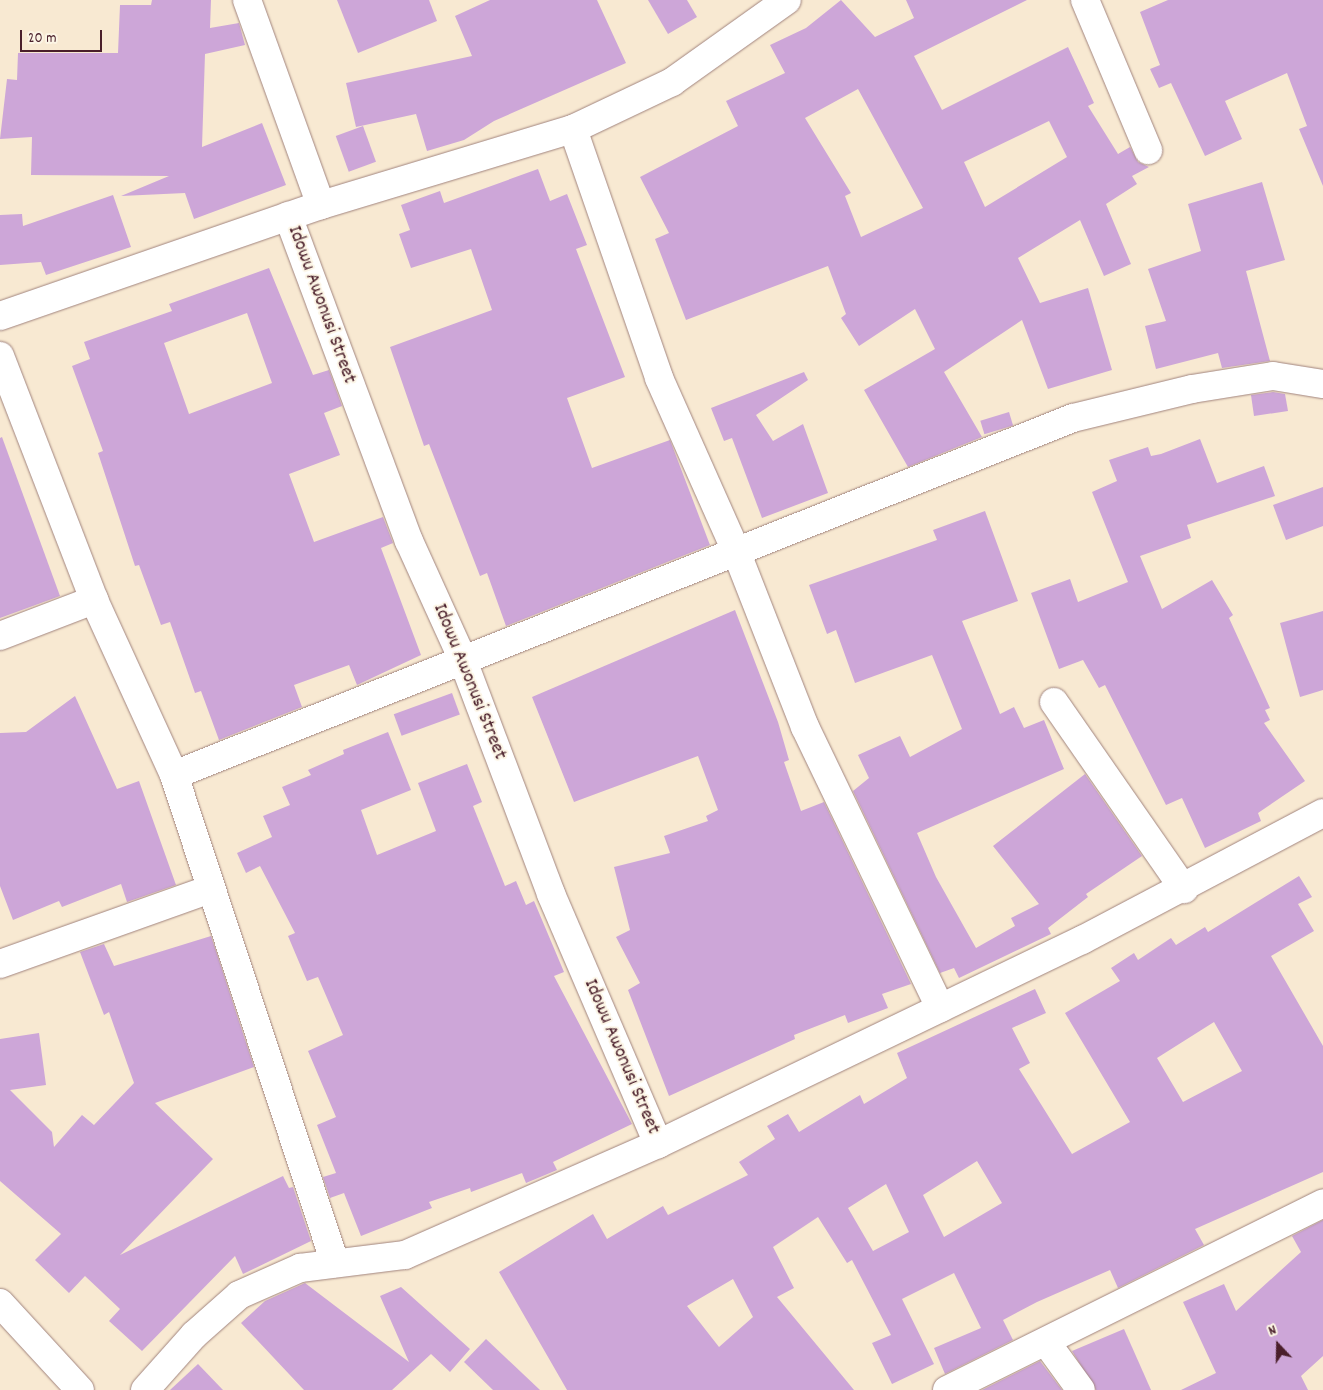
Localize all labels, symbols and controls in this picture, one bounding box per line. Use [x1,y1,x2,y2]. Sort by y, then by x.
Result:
scale bar [22,20,105,52]
text: 20 m [28,28,56,50]
street label: Idowu Awonusi Street [281,223,361,387]
street label: Idowu Awonusi Street [427,600,511,764]
street label: Idowu Awonusi Street [577,976,665,1138]
north arrow [1253,1320,1303,1370]
text: N [1266,1320,1279,1342]

